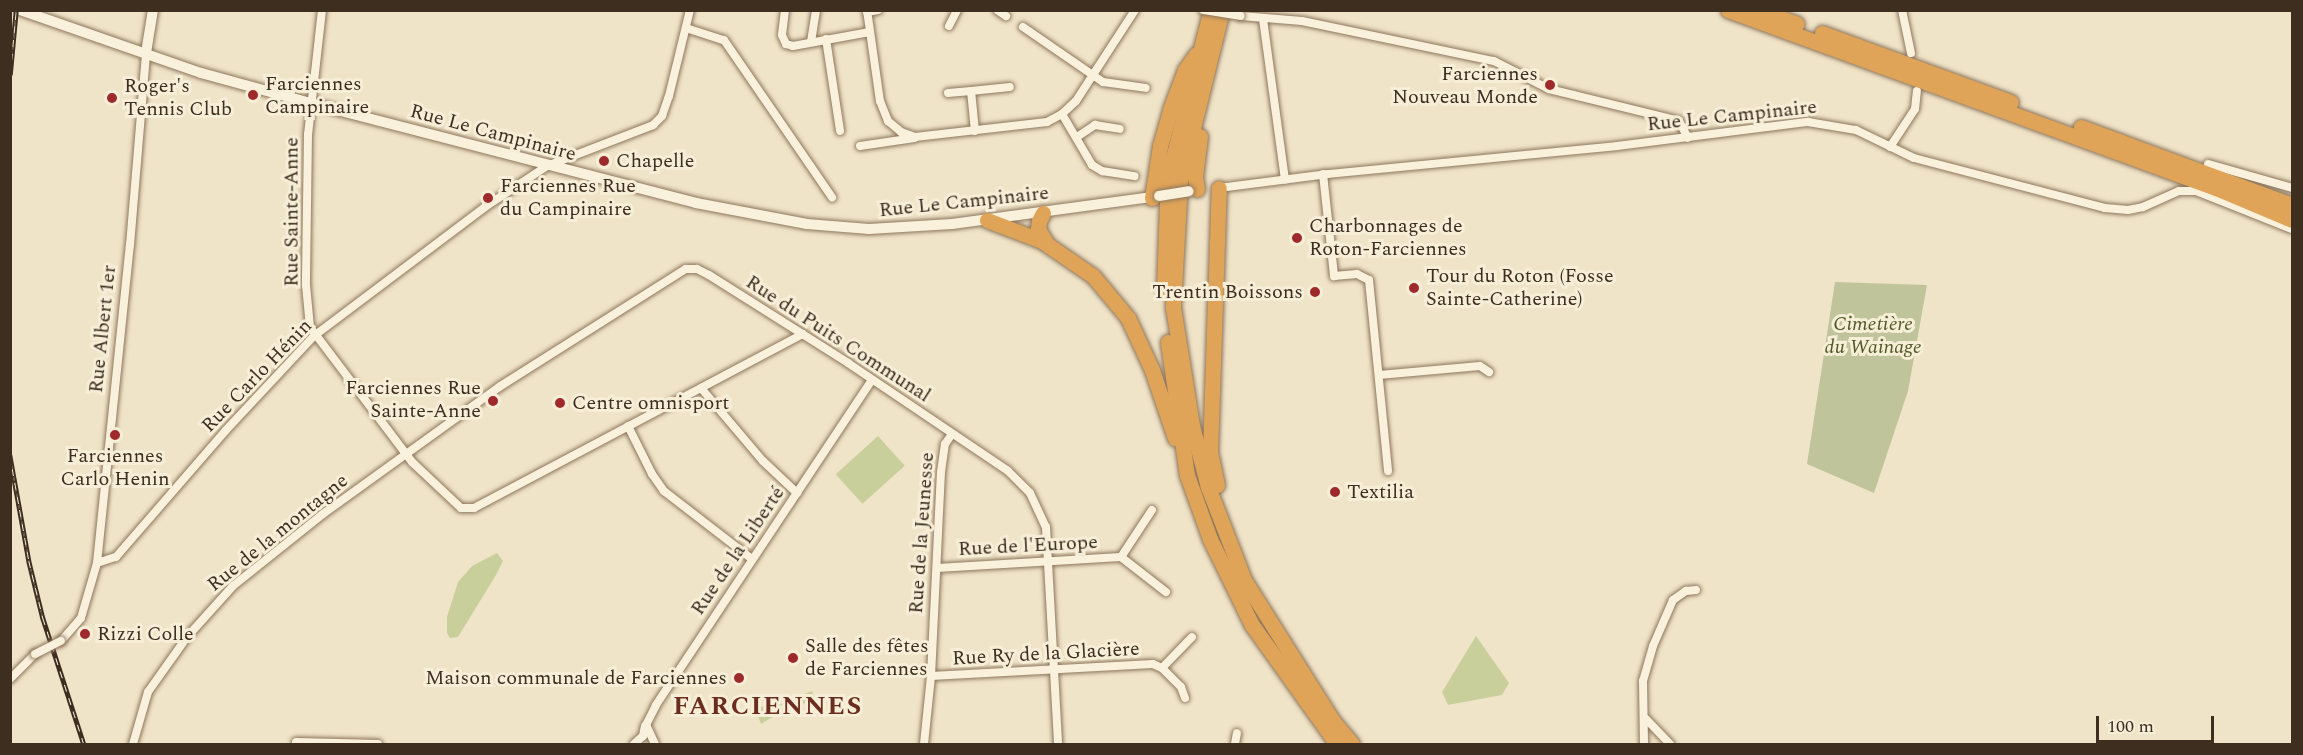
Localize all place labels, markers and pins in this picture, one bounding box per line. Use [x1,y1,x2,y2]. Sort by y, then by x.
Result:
place label: Farciennes Nouveau Monde [1392,62,1538,109]
place label: Farciennes Campinaire [265,72,369,119]
place label: Roger's Tennis Club [124,74,232,121]
marker: Farciennes Nouveau Monde [1543,78,1557,92]
marker: Farciennes Campinaire [246,88,260,102]
marker: Roger's Tennis Club [105,91,119,105]
place label: Chapelle [616,149,694,173]
marker: Chapelle [597,154,611,168]
place label: Farciennes Rue du Campinaire [500,174,636,221]
marker: Farciennes Rue du Campinaire [481,191,495,205]
place label: Charbonnages de Roton-Farciennes [1309,214,1467,261]
marker: Charbonnages de Roton-Farciennes [1290,231,1304,245]
place label: Tour du Roton (Fosse Sainte-Catherine) [1426,264,1614,311]
place label: Trentin Boissons [1152,280,1303,304]
marker: Tour du Roton (Fosse Sainte-Catherine) [1407,281,1421,295]
marker: Trentin Boissons [1308,285,1322,299]
place label: Farciennes Rue Sainte-Anne [345,377,481,424]
place label: Centre omnisport [572,391,729,415]
marker: Farciennes Rue Sainte-Anne [486,394,500,408]
marker: Centre omnisport [553,396,567,410]
marker: Farciennes Carlo Henin [108,428,122,442]
place label: Farciennes Carlo Henin [60,444,170,491]
place label: Textilia [1347,480,1414,504]
marker: Textilia [1328,485,1342,499]
place label: Rizzi Colle [97,622,194,646]
marker: Rizzi Colle [78,627,92,641]
place label: Salle des fêtes de Farciennes [805,634,929,681]
marker: Salle des fêtes de Farciennes [786,651,800,665]
place label: Maison communale de Farciennes [425,666,727,690]
marker: Maison communale de Farciennes [732,671,746,685]

